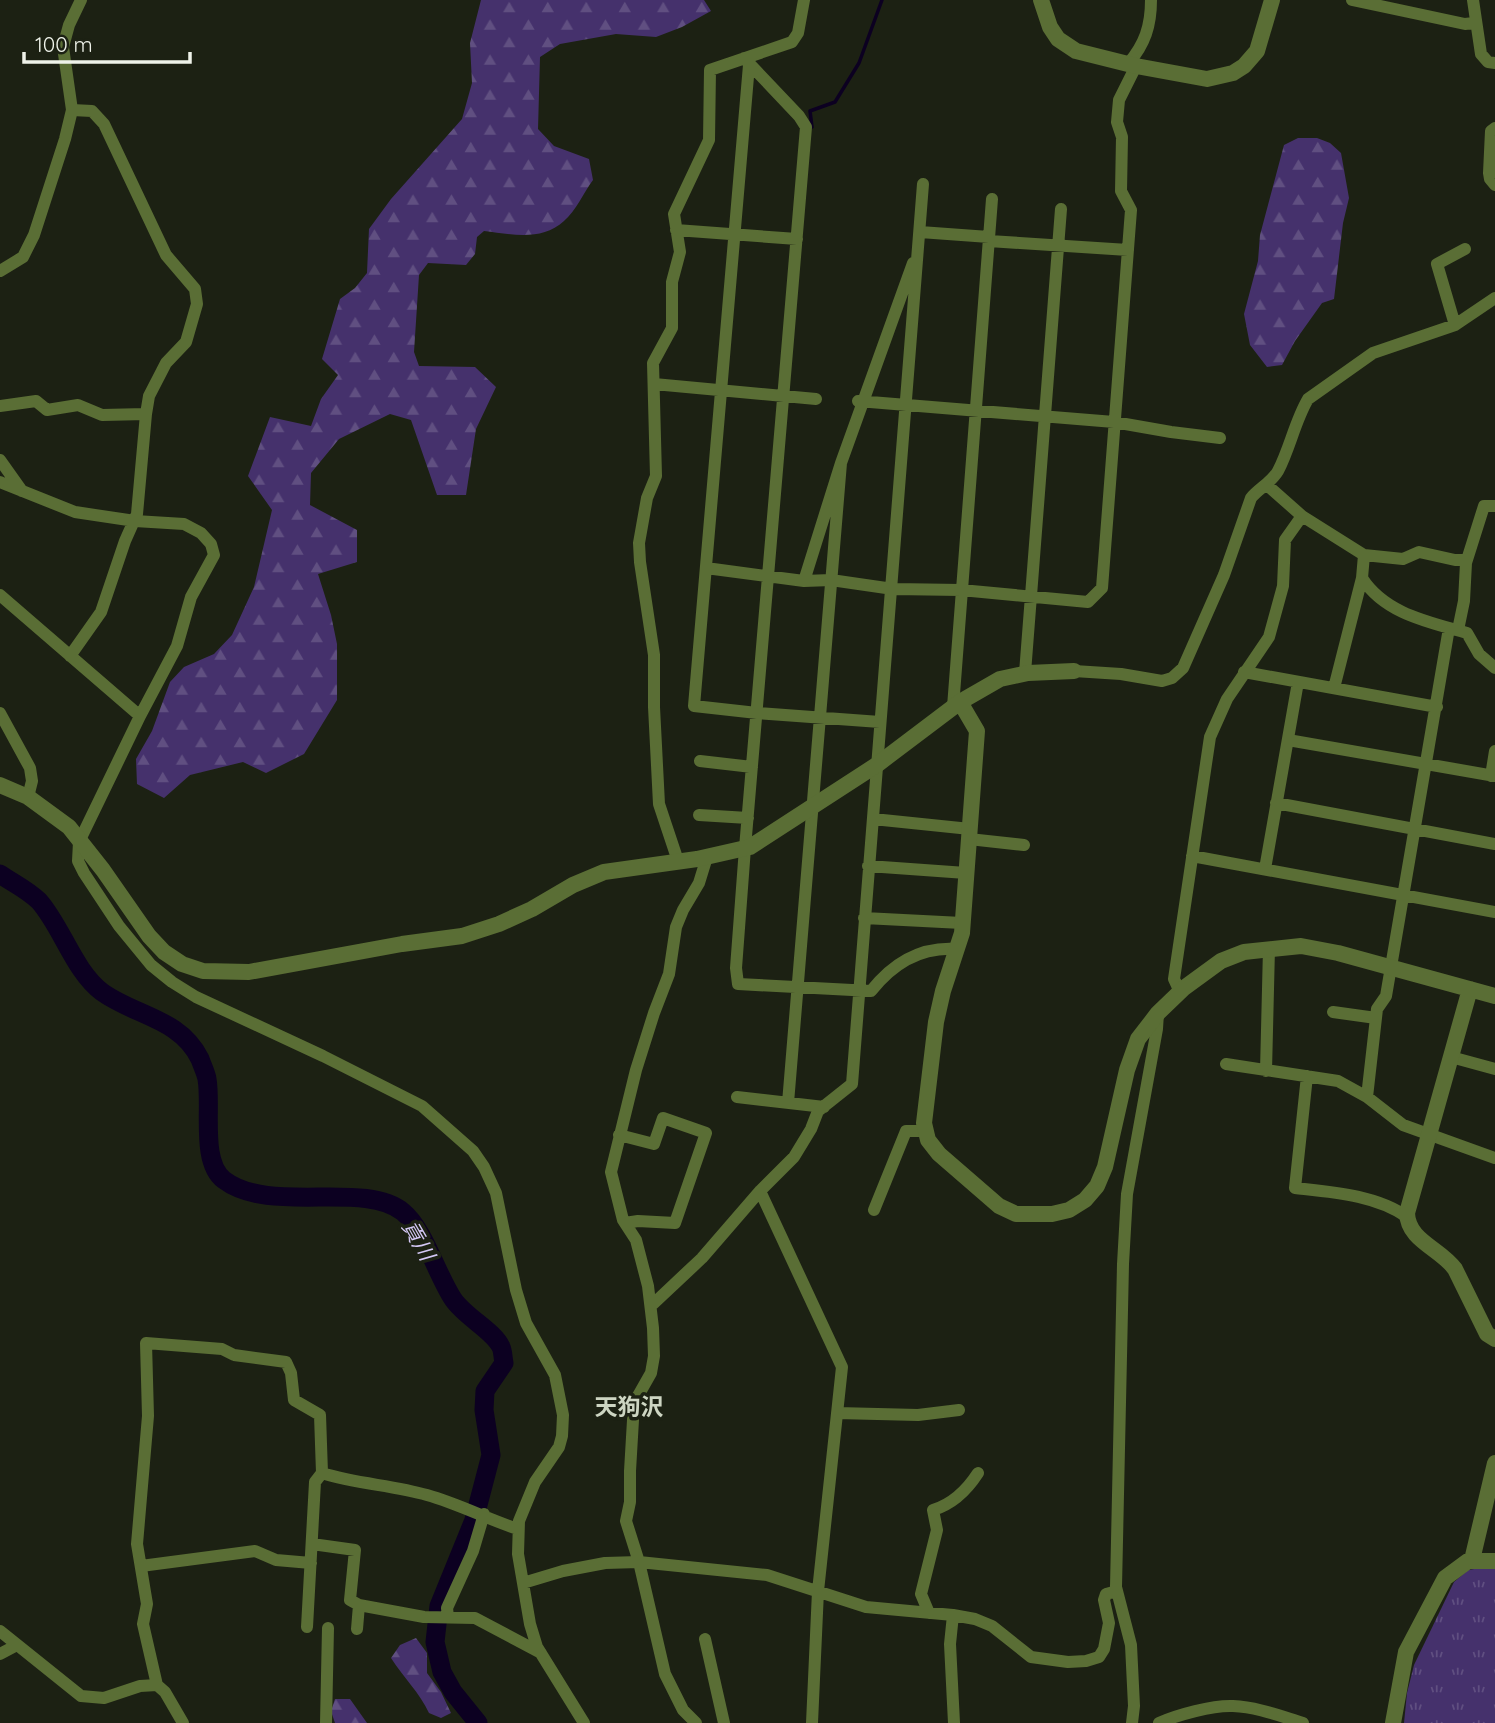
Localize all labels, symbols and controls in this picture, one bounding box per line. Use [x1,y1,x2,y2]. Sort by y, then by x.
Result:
scale bar [24,21,191,65]
text: 100 m [35,31,93,57]
water label: 貢川 [397,1215,442,1266]
district label: 天狗沢 [595,1392,664,1421]

